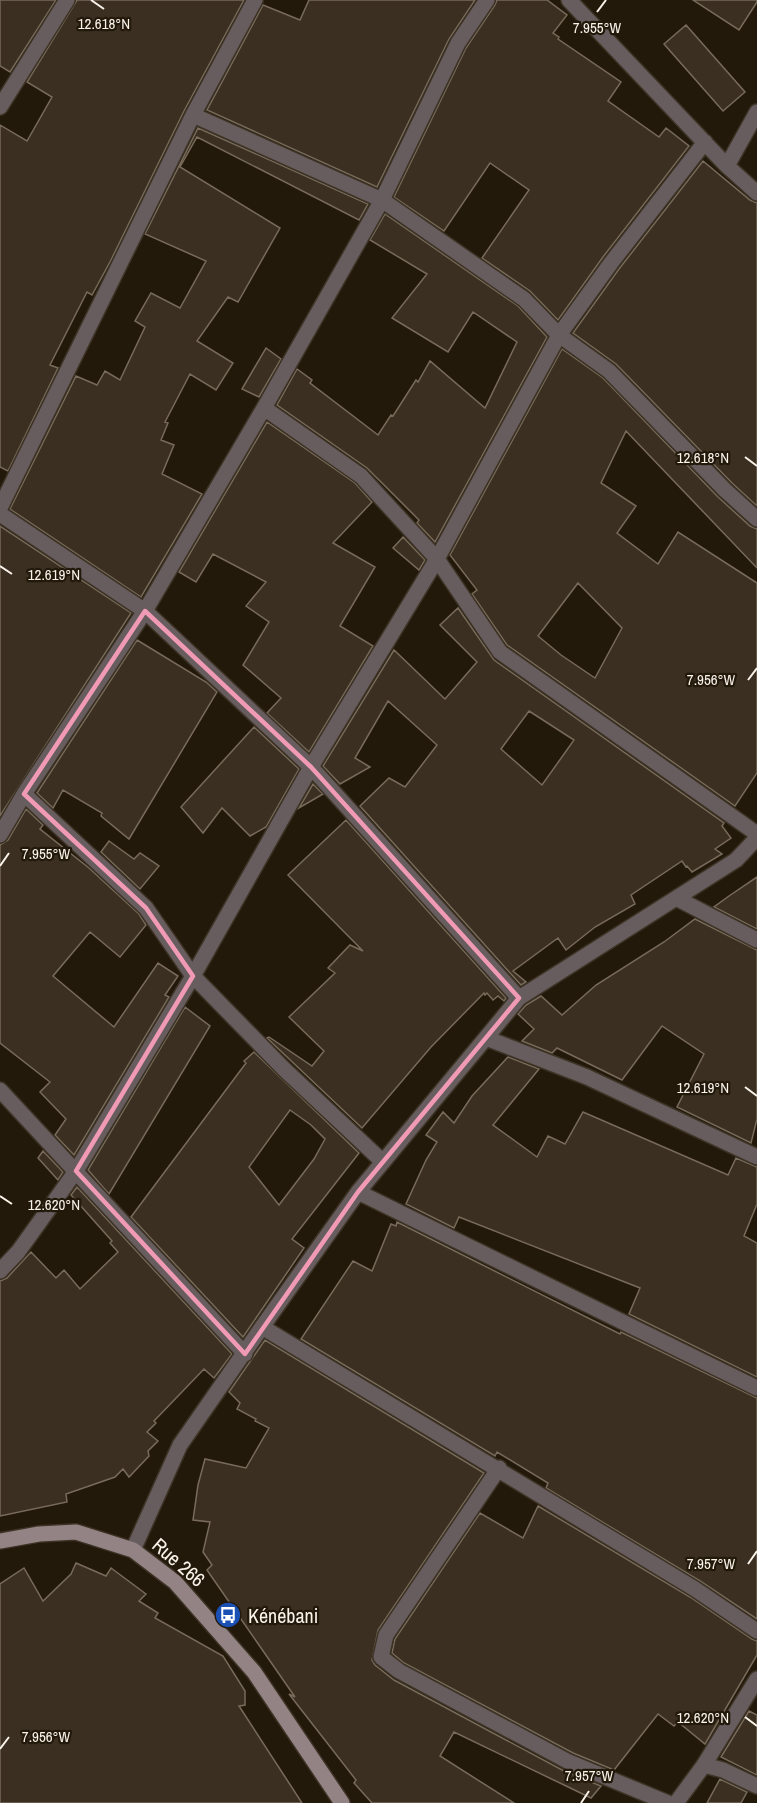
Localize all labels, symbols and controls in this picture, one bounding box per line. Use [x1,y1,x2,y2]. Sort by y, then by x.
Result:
text: 12.618°N [78,13,130,34]
text: 7.955°W [573,17,622,38]
text: 12.618°N [677,447,729,468]
text: 12.619°N [28,564,80,585]
text: 7.956°W [687,669,736,690]
text: 7.955°W [22,843,71,864]
text: 12.619°N [677,1077,729,1098]
text: 12.620°N [28,1194,80,1215]
street label: Rue 266 [147,1531,211,1593]
text: 7.957°W [687,1553,736,1574]
bus stop icon: Kénébani [213,1600,243,1630]
place label: Kénébani [248,1602,318,1629]
text: 12.620°N [677,1707,729,1728]
text: 7.956°W [22,1726,71,1747]
text: 7.957°W [565,1765,614,1786]

